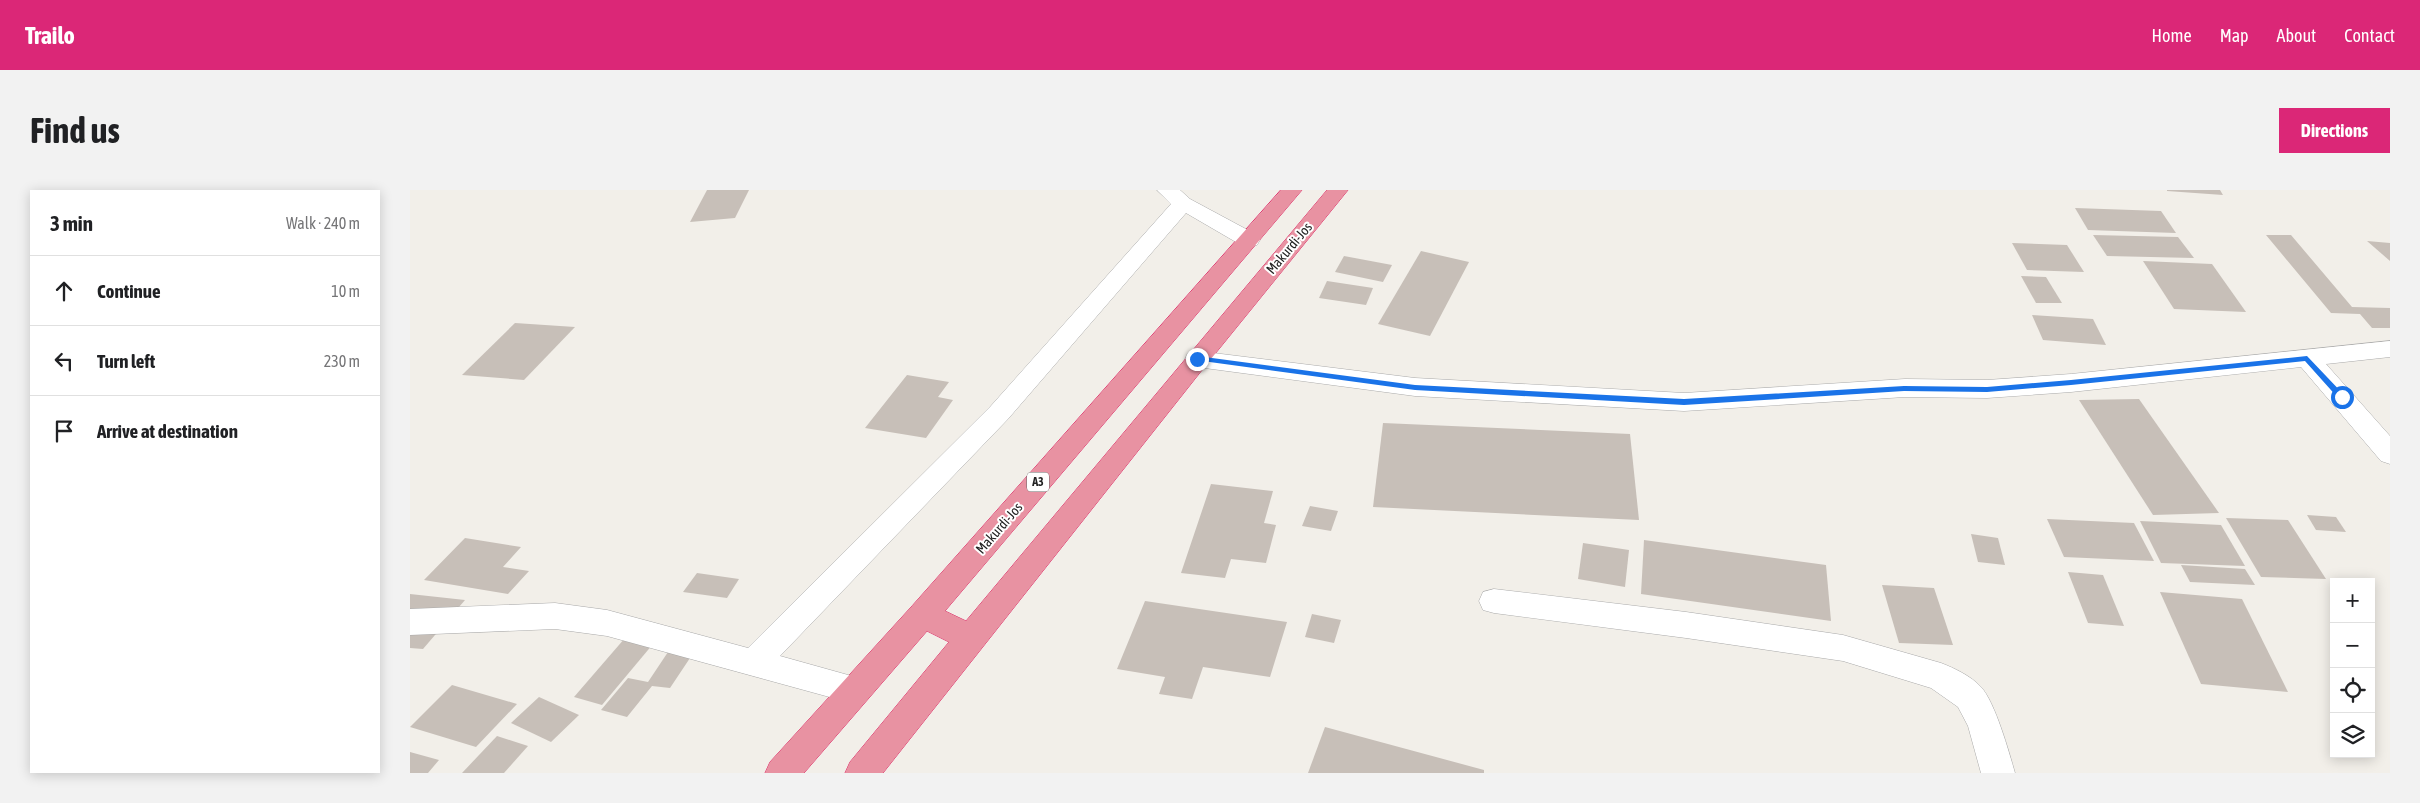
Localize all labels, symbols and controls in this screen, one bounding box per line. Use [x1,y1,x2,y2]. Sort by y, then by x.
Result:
text: Trailo [25,22,75,49]
text: Home [2152,25,2192,46]
text: Map [2220,25,2249,46]
text: About [2277,25,2316,46]
text: Contact [2344,25,2395,46]
button: Directions [2279,108,2390,153]
text: Find us [30,110,120,150]
text: 3 min [50,211,93,235]
text: Walk · 240 m [286,214,360,232]
street label: Makurdi-Jos [1263,219,1315,277]
icon: ahead [50,277,78,305]
text: Continue [97,280,161,302]
text: 10 m [331,282,360,300]
icon: left [50,347,78,375]
route end [1186,348,1209,371]
text: Turn left [97,350,155,372]
text: 230 m [324,352,360,370]
route start [2331,386,2354,409]
icon: arrive [50,417,78,445]
text: Arrive at destination [97,420,238,442]
road number: A3 [1027,472,1049,492]
street label: Makurdi-Jos [973,499,1026,557]
map controls [2330,578,2375,758]
button: + [2330,578,2375,623]
button: − [2330,623,2375,668]
button: locate [2330,668,2375,713]
button: layers [2330,713,2375,758]

